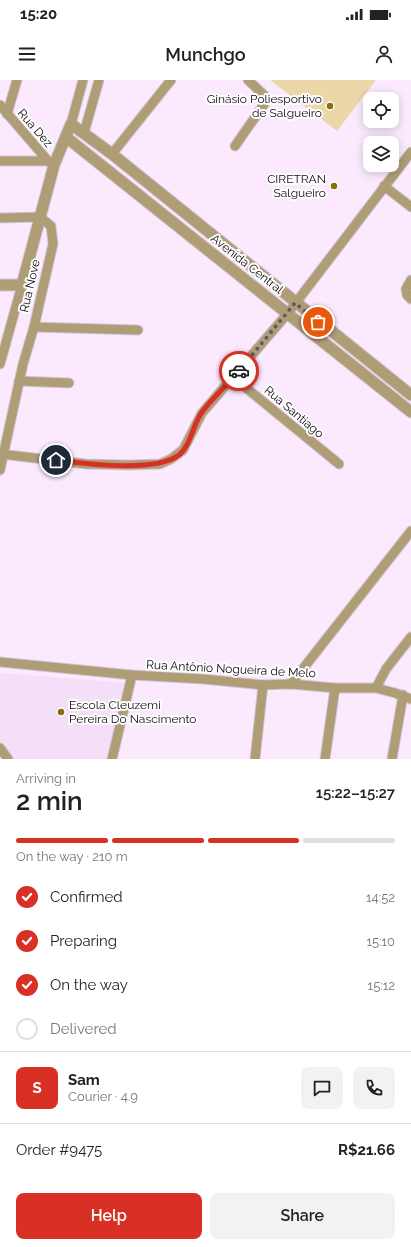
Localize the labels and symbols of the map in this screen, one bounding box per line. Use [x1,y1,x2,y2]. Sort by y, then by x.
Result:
place label: Ginásio Poliesportivo de Salgueiro [207,92,322,120]
marker: Ginásio Poliesportivo de Salgueiro [325,101,335,111]
street label: Rua Dez [15,106,55,150]
place label: CIRETRAN Salgueiro [267,172,326,200]
marker: CIRETRAN Salgueiro [329,181,339,191]
street label: Avenida Central [208,231,286,297]
street label: Rua Nove [17,258,43,314]
pin [301,305,335,339]
courier [219,351,259,391]
street label: Rua Santiago [262,383,326,441]
pin [39,443,73,477]
street label: Rua Antônio Nogueira de Melo [146,658,316,680]
place label: Escola Cleuzemi Pereira Do Nascimento [69,698,196,726]
marker: Escola Cleuzemi Pereira Do Nascimento [56,707,66,717]

